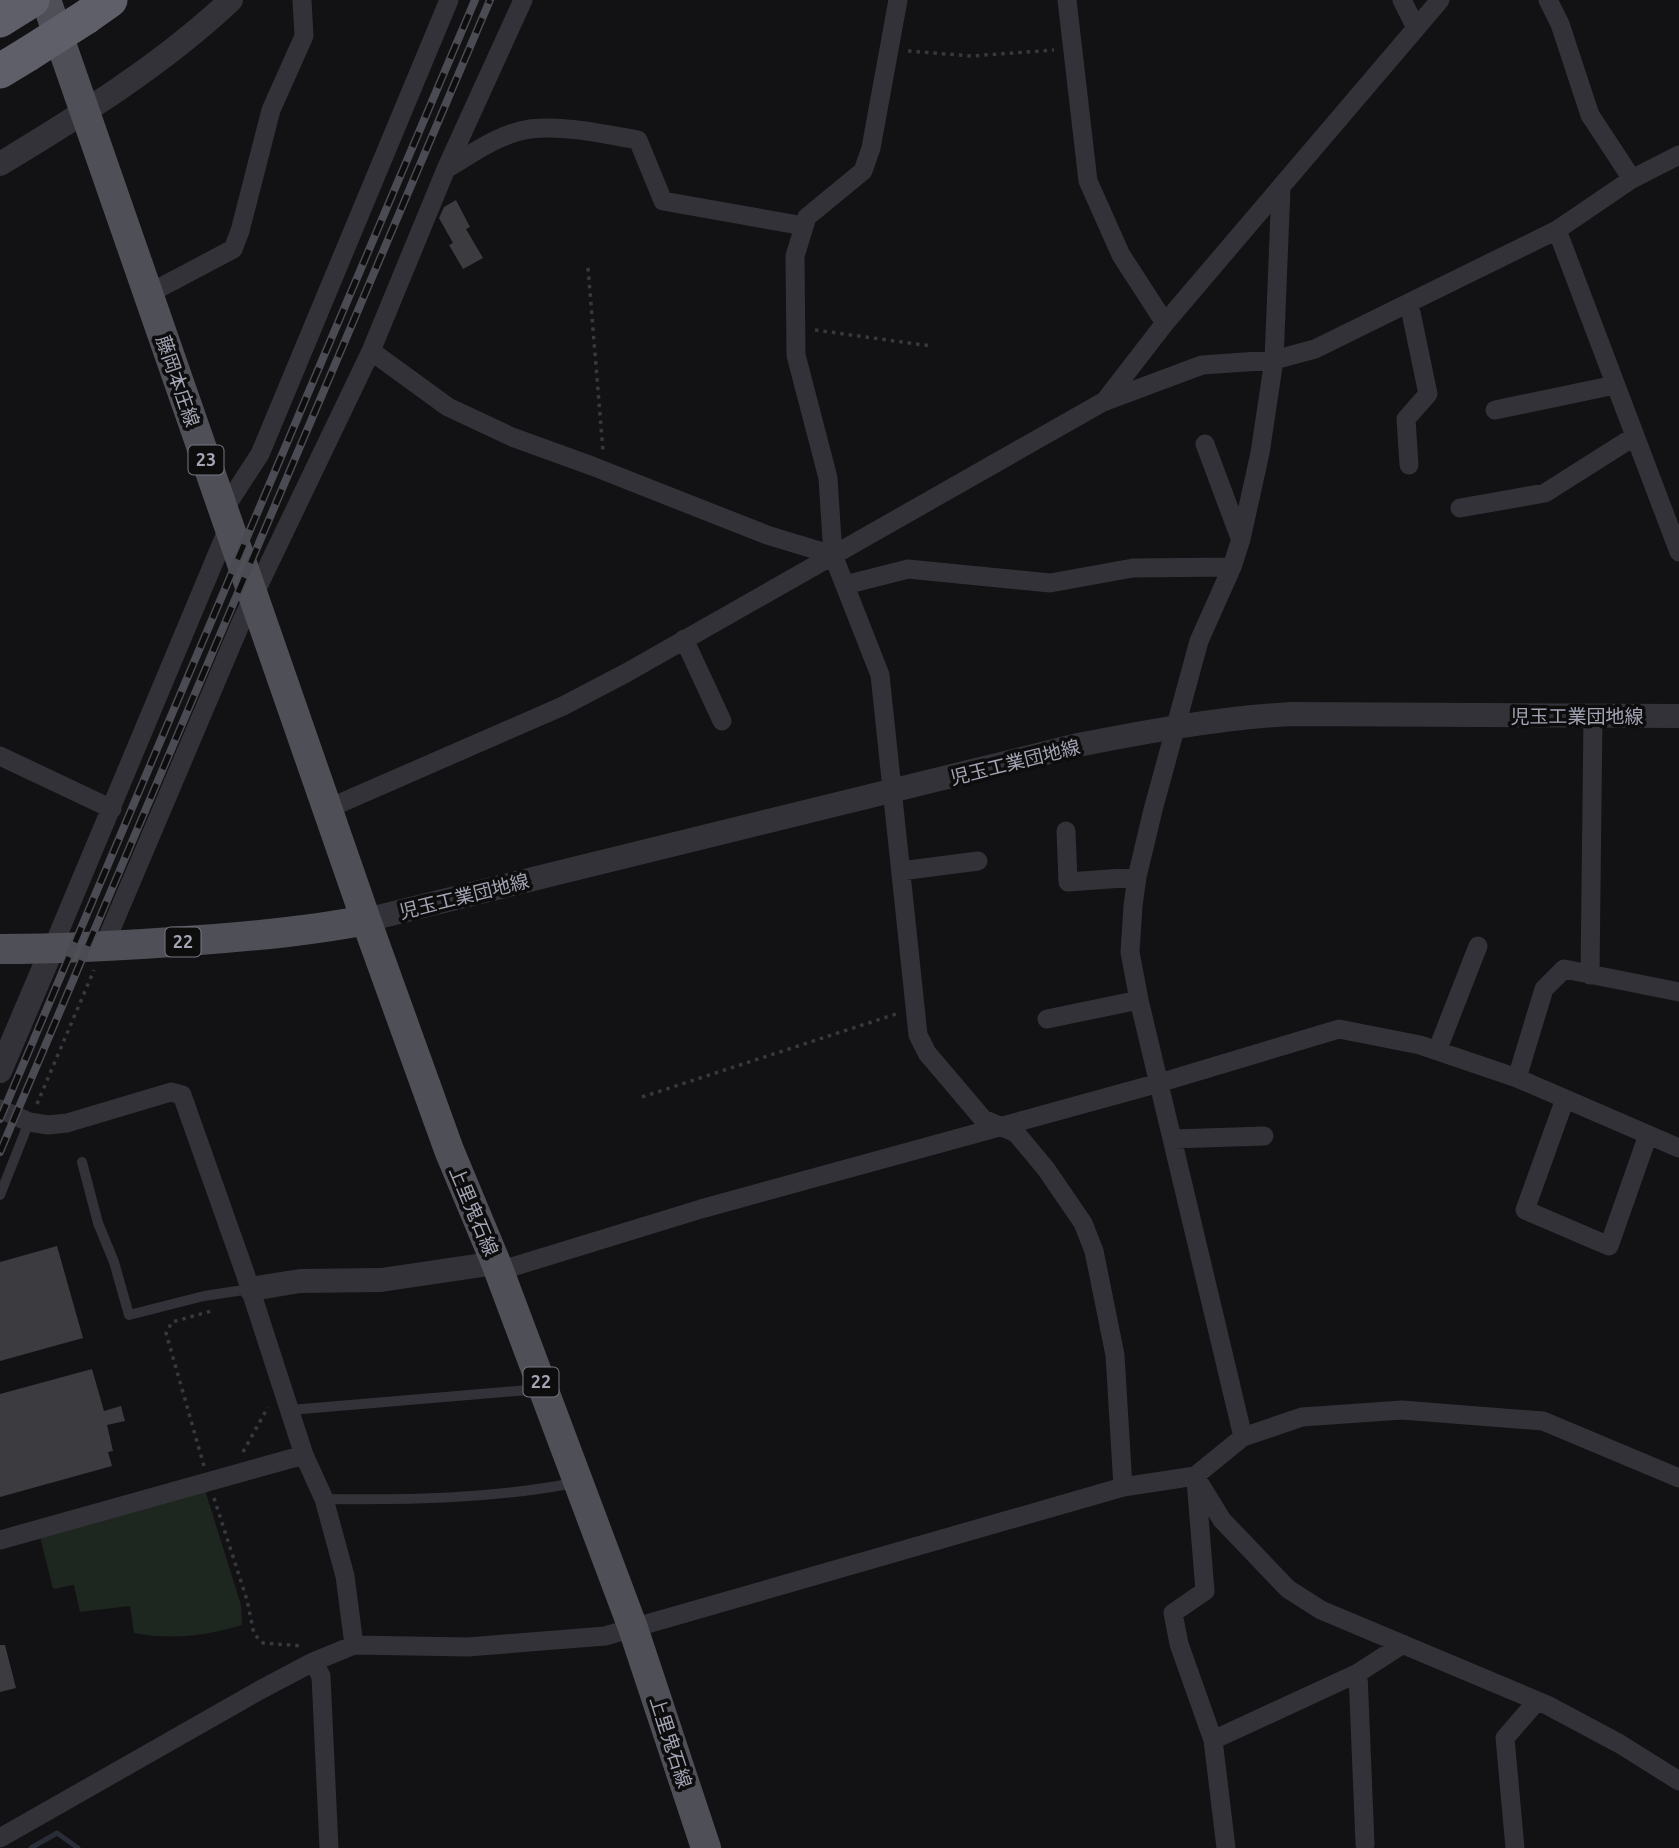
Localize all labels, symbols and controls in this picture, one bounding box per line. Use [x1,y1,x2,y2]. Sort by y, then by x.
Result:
street label: 藤岡本庄線 [152,332,204,430]
road number: 23 [188,446,224,474]
street label: 児玉工業団地線 [1510,705,1644,727]
street label: 児玉工業団地線 [948,735,1082,789]
street label: 児玉工業団地線 [397,869,531,923]
road number: 22 [166,928,200,957]
street label: 上里鬼石線 [445,1163,503,1259]
road number: 22 [524,1367,558,1396]
street label: 上里鬼石線 [646,1693,696,1791]

